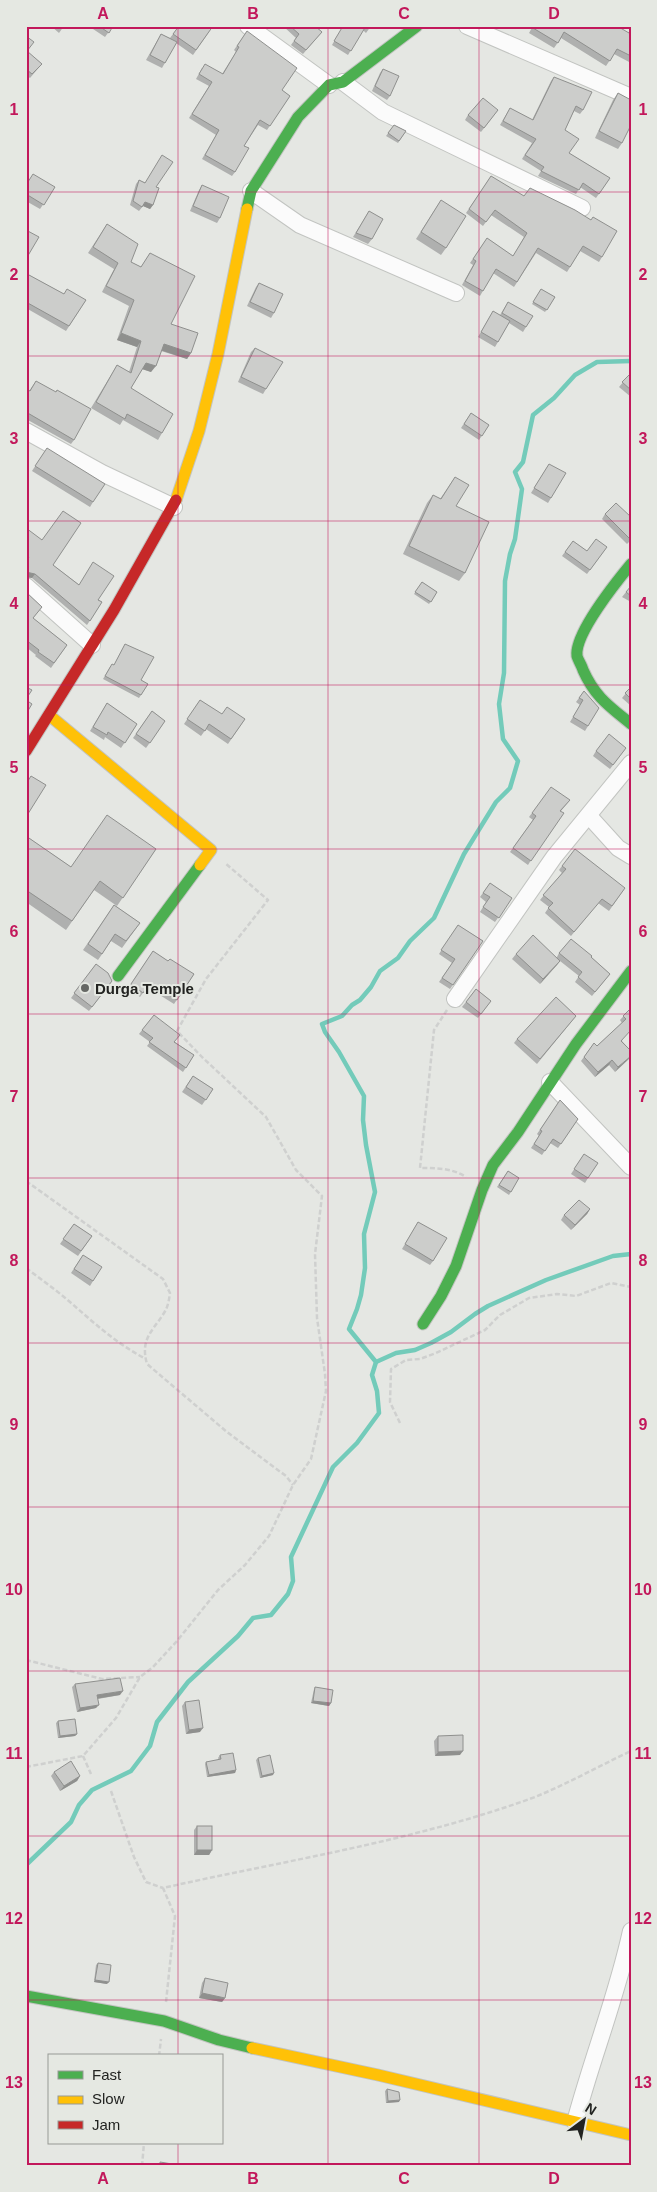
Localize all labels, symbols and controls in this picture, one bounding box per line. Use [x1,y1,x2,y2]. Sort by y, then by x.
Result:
text: A [97,5,109,22]
text: B [247,5,259,22]
text: C [398,5,410,22]
text: D [548,5,560,22]
text: 1 [10,101,19,118]
text: 1 [639,101,648,118]
text: 2 [10,266,19,283]
text: 2 [639,266,648,283]
text: 3 [10,430,19,447]
text: 3 [639,430,648,447]
text: 4 [10,595,19,612]
text: 4 [639,595,648,612]
text: 5 [10,759,19,776]
text: 5 [639,759,648,776]
text: 6 [10,923,19,940]
text: 6 [639,923,648,940]
place label: Durga Temple [95,980,194,997]
marker: Durga Temple [79,982,91,994]
text: 7 [10,1088,19,1105]
text: 7 [639,1088,648,1105]
text: 8 [10,1252,19,1269]
text: 8 [639,1252,648,1269]
text: 9 [10,1416,19,1433]
text: 9 [639,1416,648,1433]
text: 10 [5,1581,23,1598]
text: 10 [634,1581,652,1598]
text: 11 [6,1745,23,1762]
text: 11 [635,1745,652,1762]
text: 12 [5,1910,23,1927]
text: 12 [634,1910,652,1927]
legend [48,2054,222,2144]
text: Fast [92,2066,122,2083]
text: 13 [5,2074,23,2091]
text: 13 [634,2074,652,2091]
text: Slow [92,2090,125,2107]
north arrow [560,2094,610,2144]
text: N [582,2100,599,2118]
text: Jam [92,2116,120,2133]
text: A [97,2170,109,2187]
text: B [247,2170,259,2187]
text: C [398,2170,410,2187]
text: D [548,2170,560,2187]

